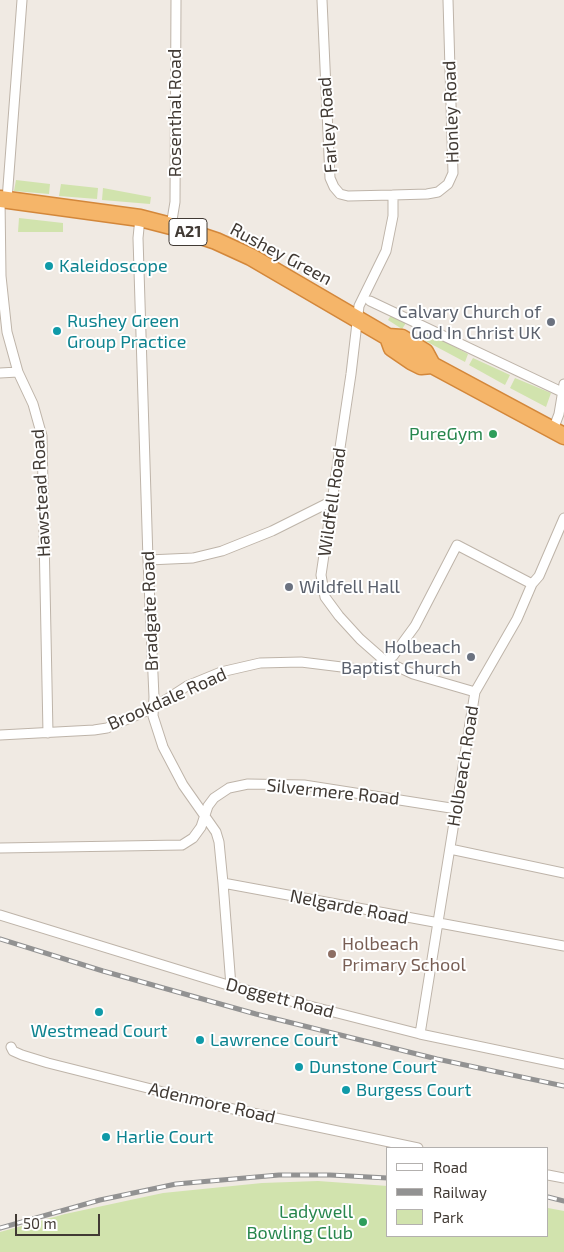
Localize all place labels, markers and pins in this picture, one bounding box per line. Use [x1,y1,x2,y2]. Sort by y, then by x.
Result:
place label: Kaleidoscope [59,255,168,277]
marker: Kaleidoscope [43,260,55,272]
place label: Calvary Church of God In Christ UK [398,301,541,344]
place label: Rushey Green Group Practice [67,310,186,352]
marker: Calvary Church of God In Christ UK [545,316,557,328]
marker: Rushey Green Group Practice [51,325,63,337]
place label: PureGym [409,423,483,445]
marker: PureGym [487,428,499,440]
place label: Wildfell Hall [299,576,400,598]
marker: Wildfell Hall [283,581,295,593]
place label: Holbeach Baptist Church [341,636,461,679]
marker: Holbeach Baptist Church [465,651,477,663]
place label: Holbeach Primary School [342,933,466,976]
marker: Holbeach Primary School [326,948,338,960]
marker: Westmead Court [93,1006,105,1018]
place label: Westmead Court [31,1020,167,1042]
place label: Lawrence Court [210,1029,338,1051]
marker: Lawrence Court [194,1034,206,1046]
place label: Dunstone Court [309,1056,437,1078]
marker: Dunstone Court [293,1061,305,1073]
place label: Burgess Court [356,1079,471,1101]
marker: Burgess Court [340,1084,352,1096]
place label: Harlie Court [116,1126,213,1148]
marker: Harlie Court [100,1131,112,1143]
place label: Ladywell Bowling Club [246,1201,353,1244]
marker: Ladywell Bowling Club [357,1216,369,1228]

